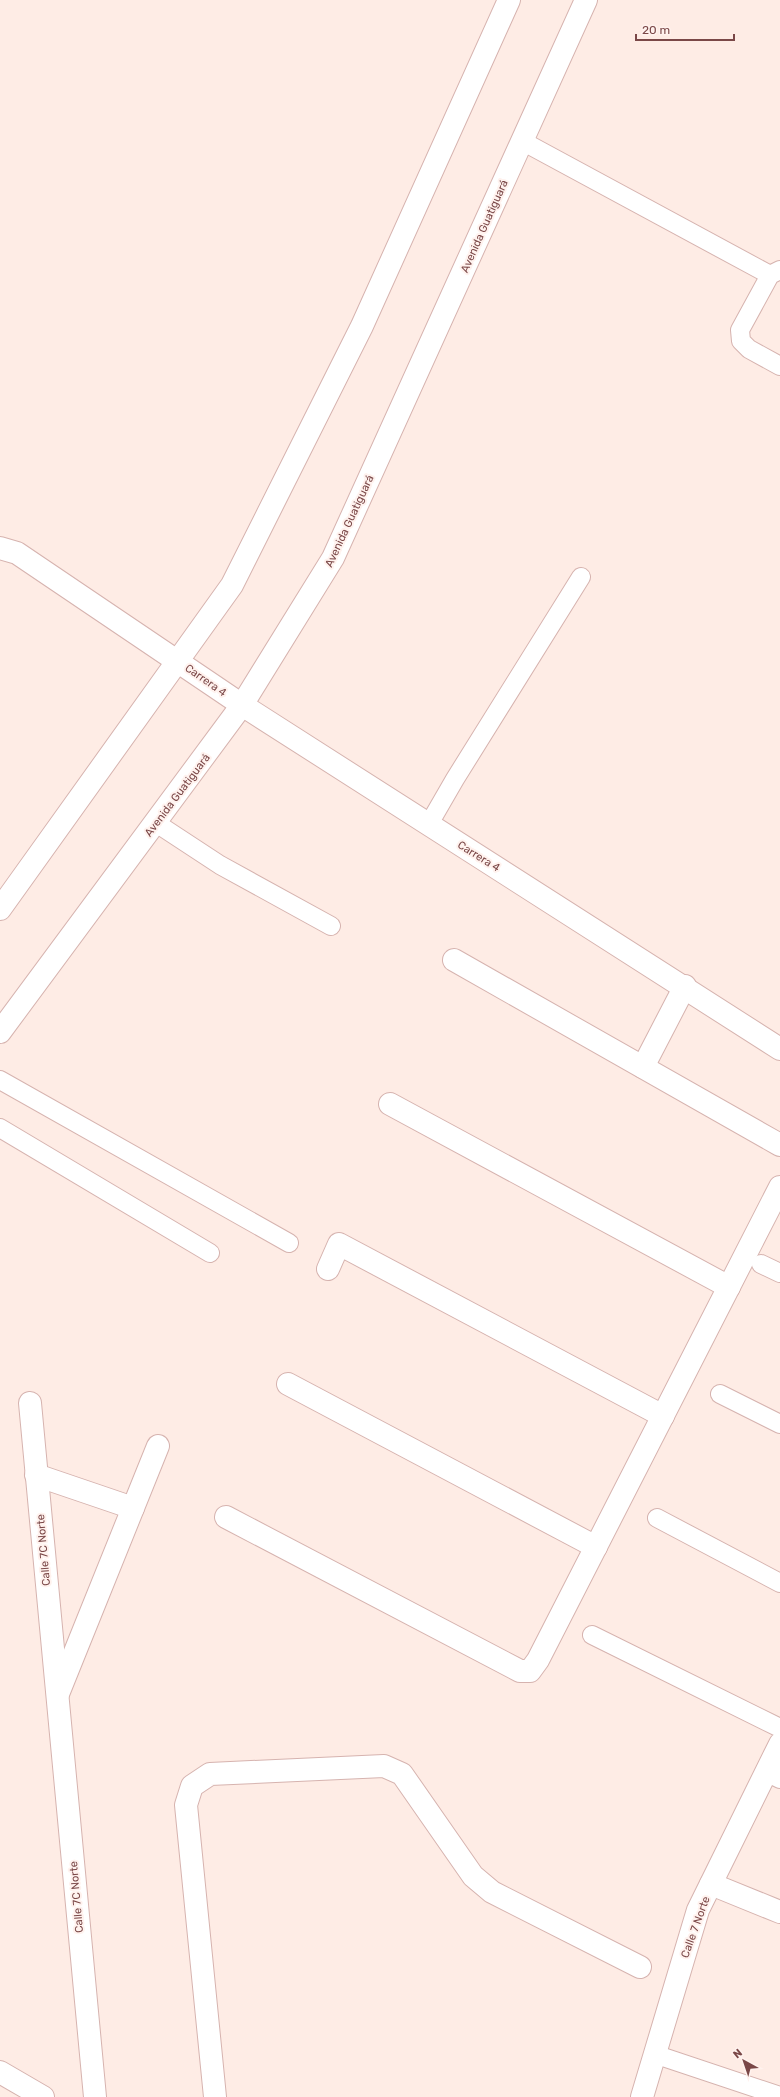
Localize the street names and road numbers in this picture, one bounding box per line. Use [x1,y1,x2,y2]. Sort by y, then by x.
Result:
street label: Avenida Guatiguará [458,178,511,275]
street label: Avenida Guatiguará [322,473,377,569]
street label: Carrera 4 [183,661,229,699]
street label: Avenida Guatiguará [142,751,213,839]
street label: Carrera 4 [455,838,502,875]
street label: Calle 7C Norte [34,1514,53,1586]
street label: Calle 7C Norte [67,1861,86,1933]
street label: Calle 7 Norte [678,1895,713,1960]

